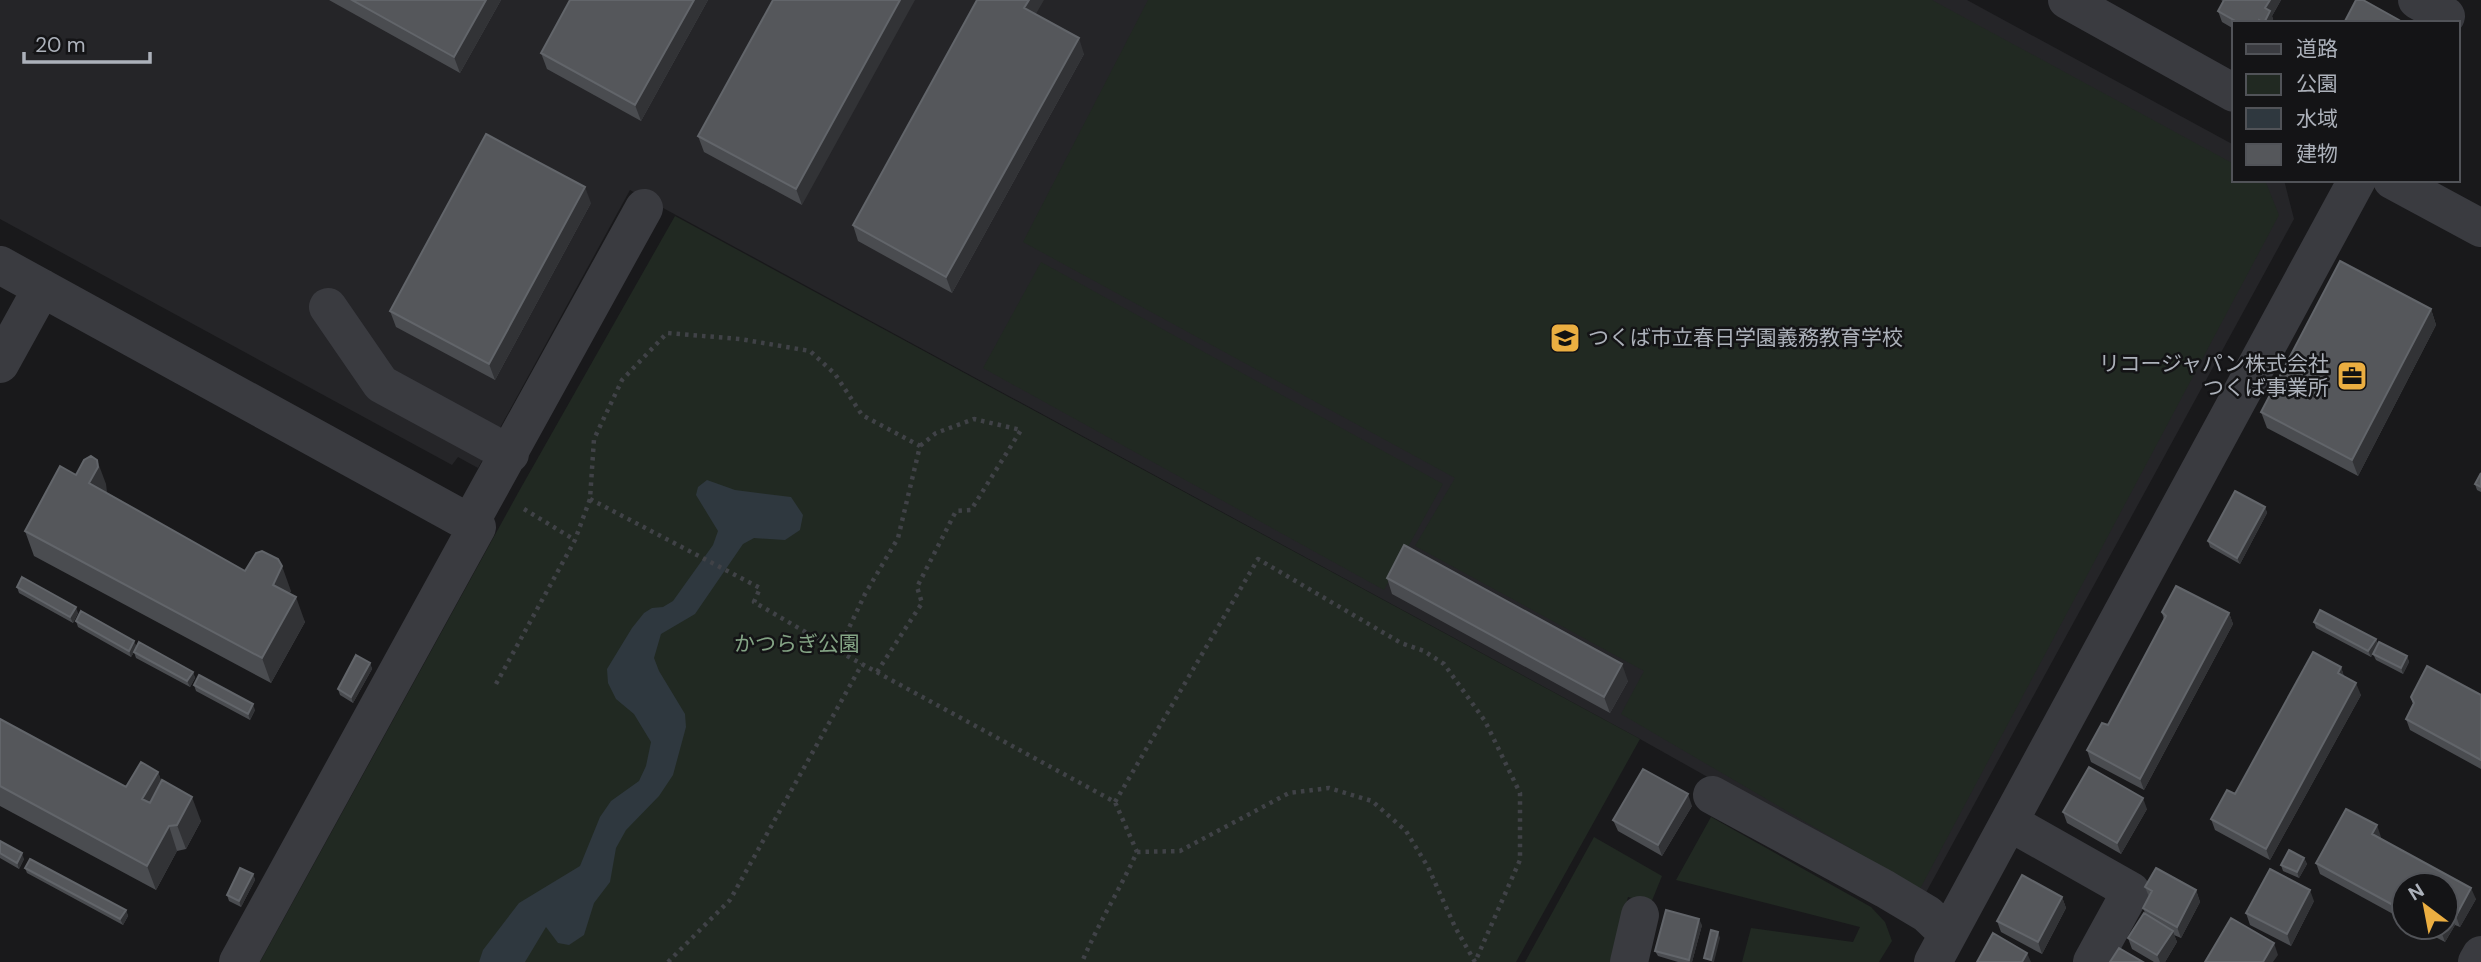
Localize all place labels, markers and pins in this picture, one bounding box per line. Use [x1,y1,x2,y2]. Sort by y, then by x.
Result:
school or university icon: つくば市立春日学園義務教育学校 [1548,321,1582,355]
place label: つくば市立春日学園義務教育学校 [1588,324,1903,352]
place label: リコージャパン株式会社 つくば事業所 [2098,350,2329,402]
office icon: リコージャパン株式会社 つくば事業所 [2335,359,2369,393]

